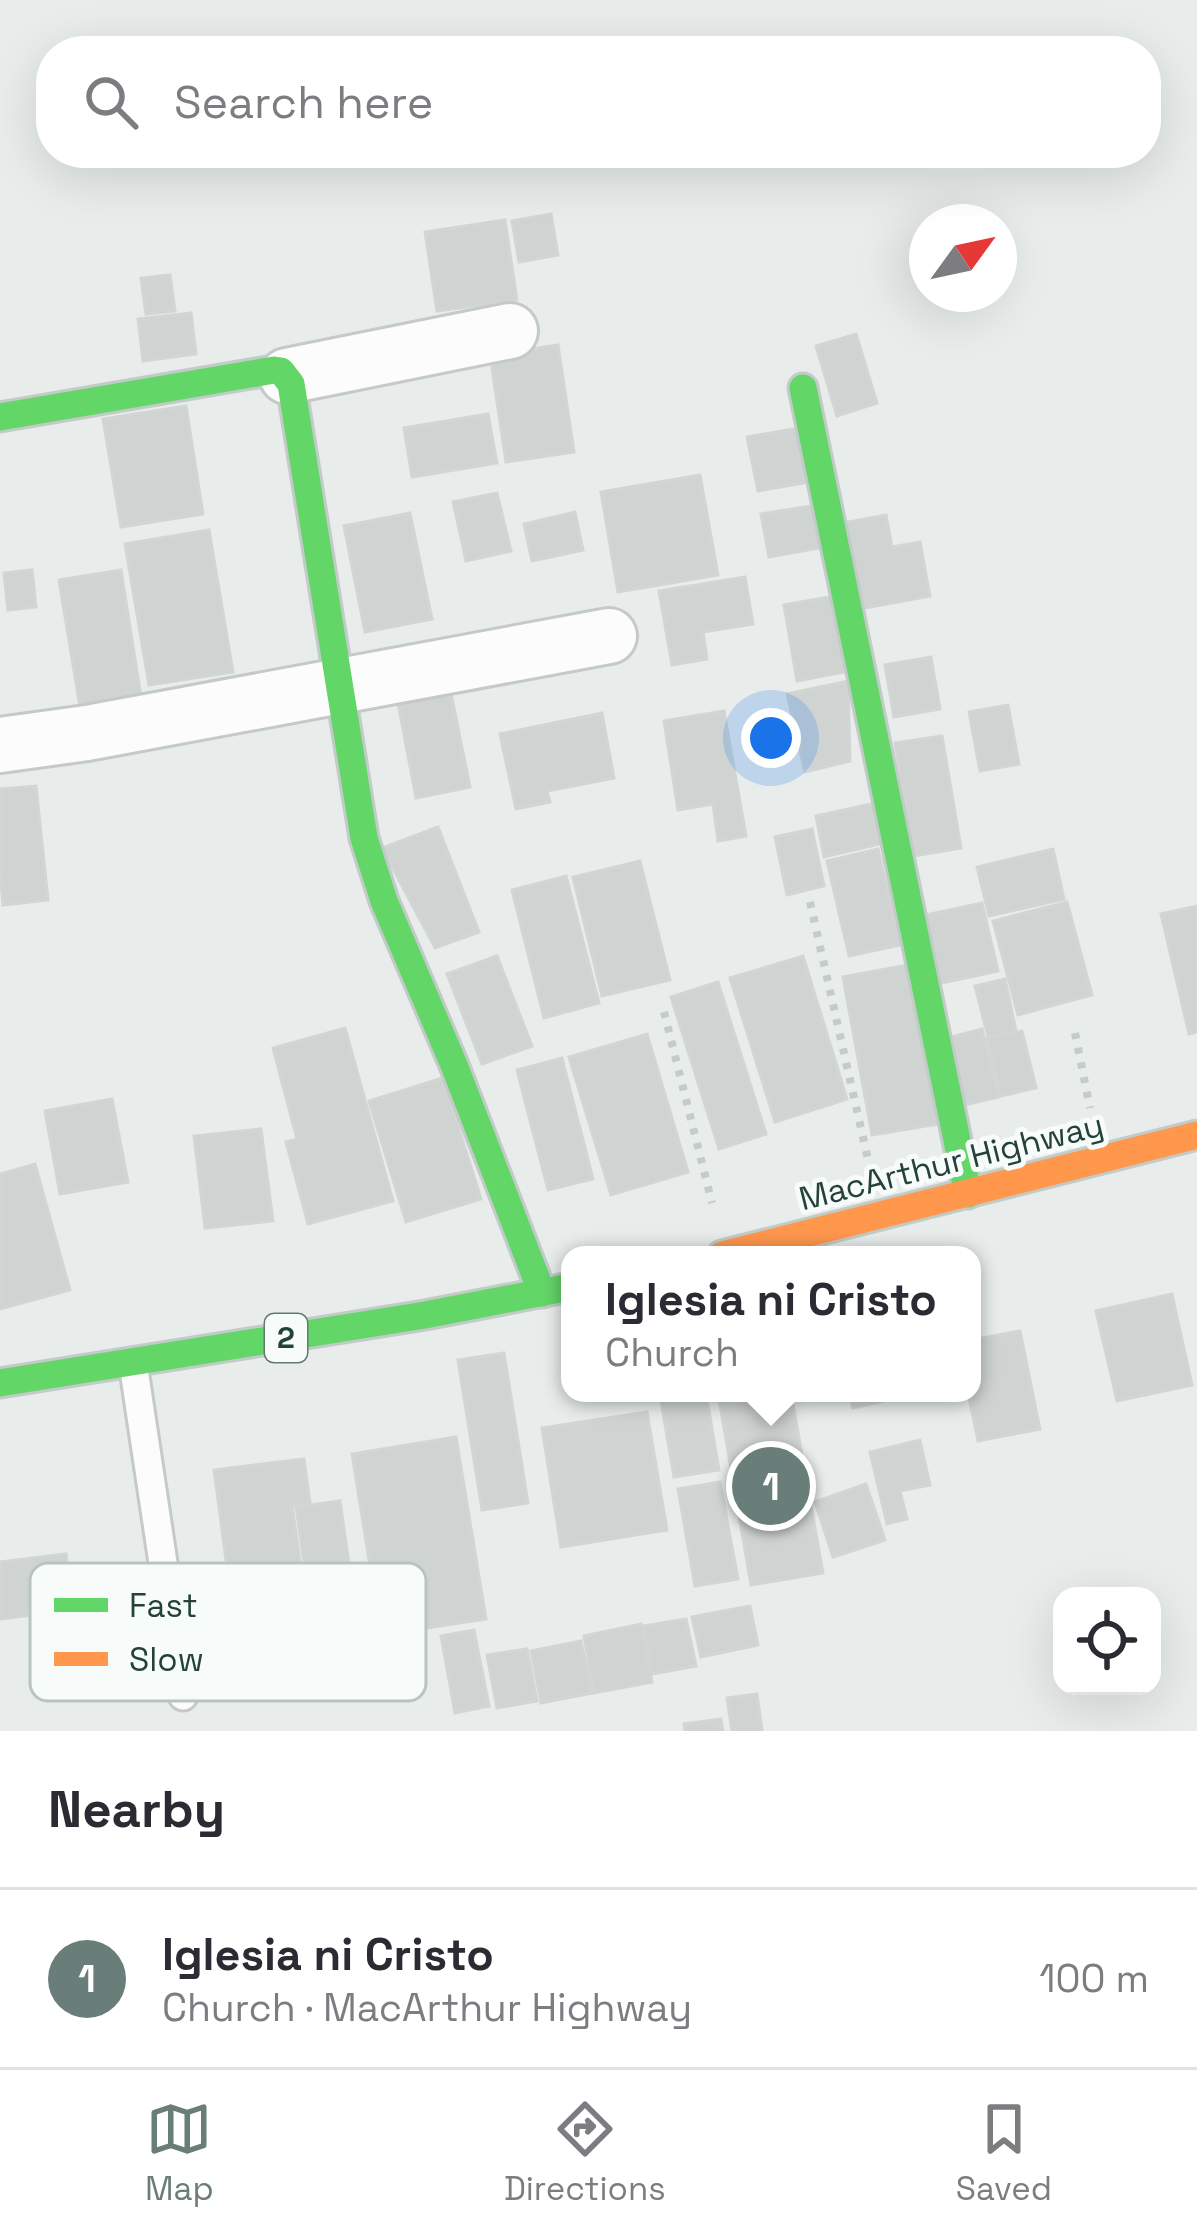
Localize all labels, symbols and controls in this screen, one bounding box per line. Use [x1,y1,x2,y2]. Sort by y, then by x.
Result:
search box [36,36,1161,168]
icon: search [78,69,144,135]
text: Search here [174,74,433,131]
north arrow [909,204,1017,312]
your location [741,708,801,768]
street label: MacArthur Highway [795,1104,1108,1220]
popup [561,1246,981,1402]
text: Iglesia ni Cristo [605,1271,937,1328]
road number: 2 [265,1314,307,1362]
text: Church [605,1328,739,1377]
pin: 1 [732,1441,810,1531]
legend [30,1563,426,1701]
text: Fast [129,1585,198,1627]
map controls [1053,1587,1161,1695]
button: locate [1053,1587,1161,1695]
text: Slow [129,1639,204,1681]
text: Nearby [48,1777,225,1842]
text: Iglesia ni Cristo [162,1926,494,1983]
text: 1 [78,1954,96,2003]
text: 100 m [1039,1954,1149,2003]
text: Church · MacArthur Highway [162,1983,692,2032]
tab: Map [145,2096,214,2210]
tab: Directions [504,2096,666,2210]
tab: Saved [956,2096,1052,2210]

